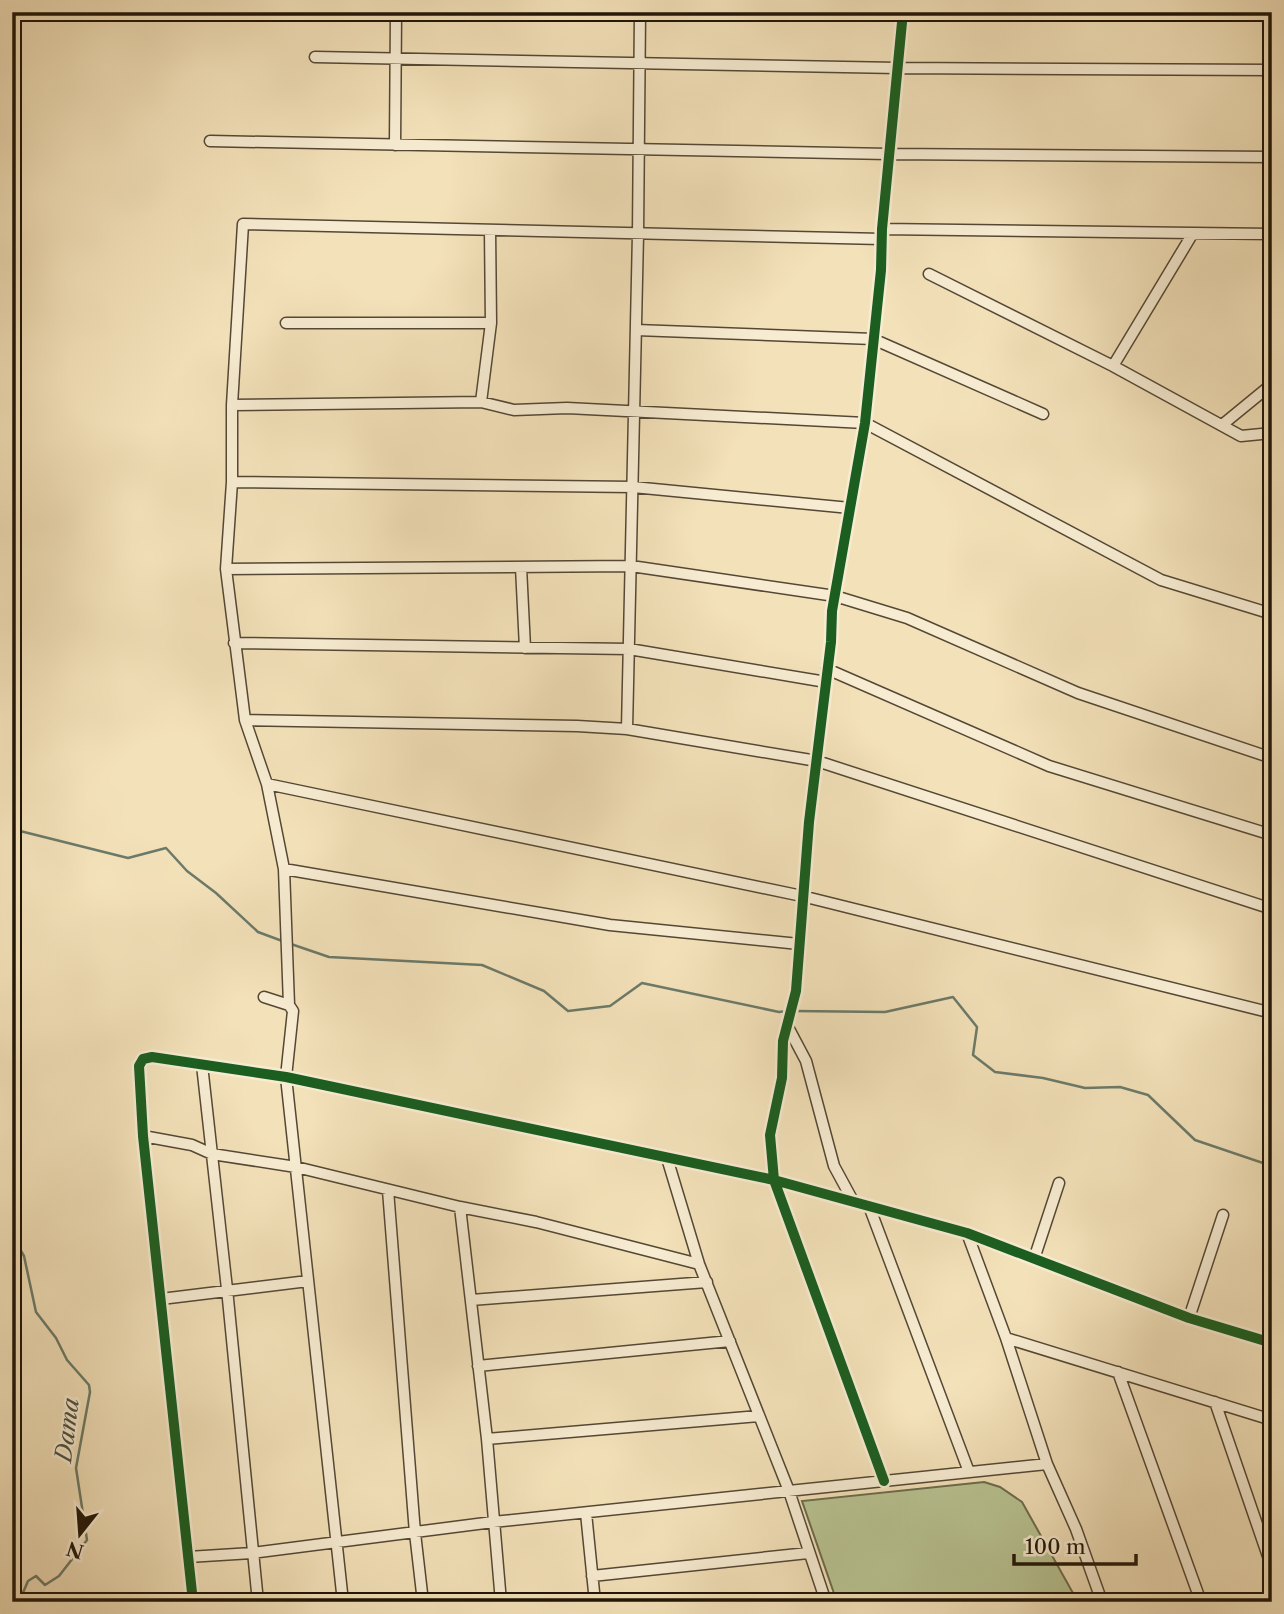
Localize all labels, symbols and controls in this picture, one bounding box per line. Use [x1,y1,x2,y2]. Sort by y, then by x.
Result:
water label: Dama [49,1396,85,1466]
north arrow [46,1498,116,1568]
scale bar [1014,1523,1137,1567]
text: 100 m [1025,1534,1086,1559]
text: N [64,1536,86,1563]

